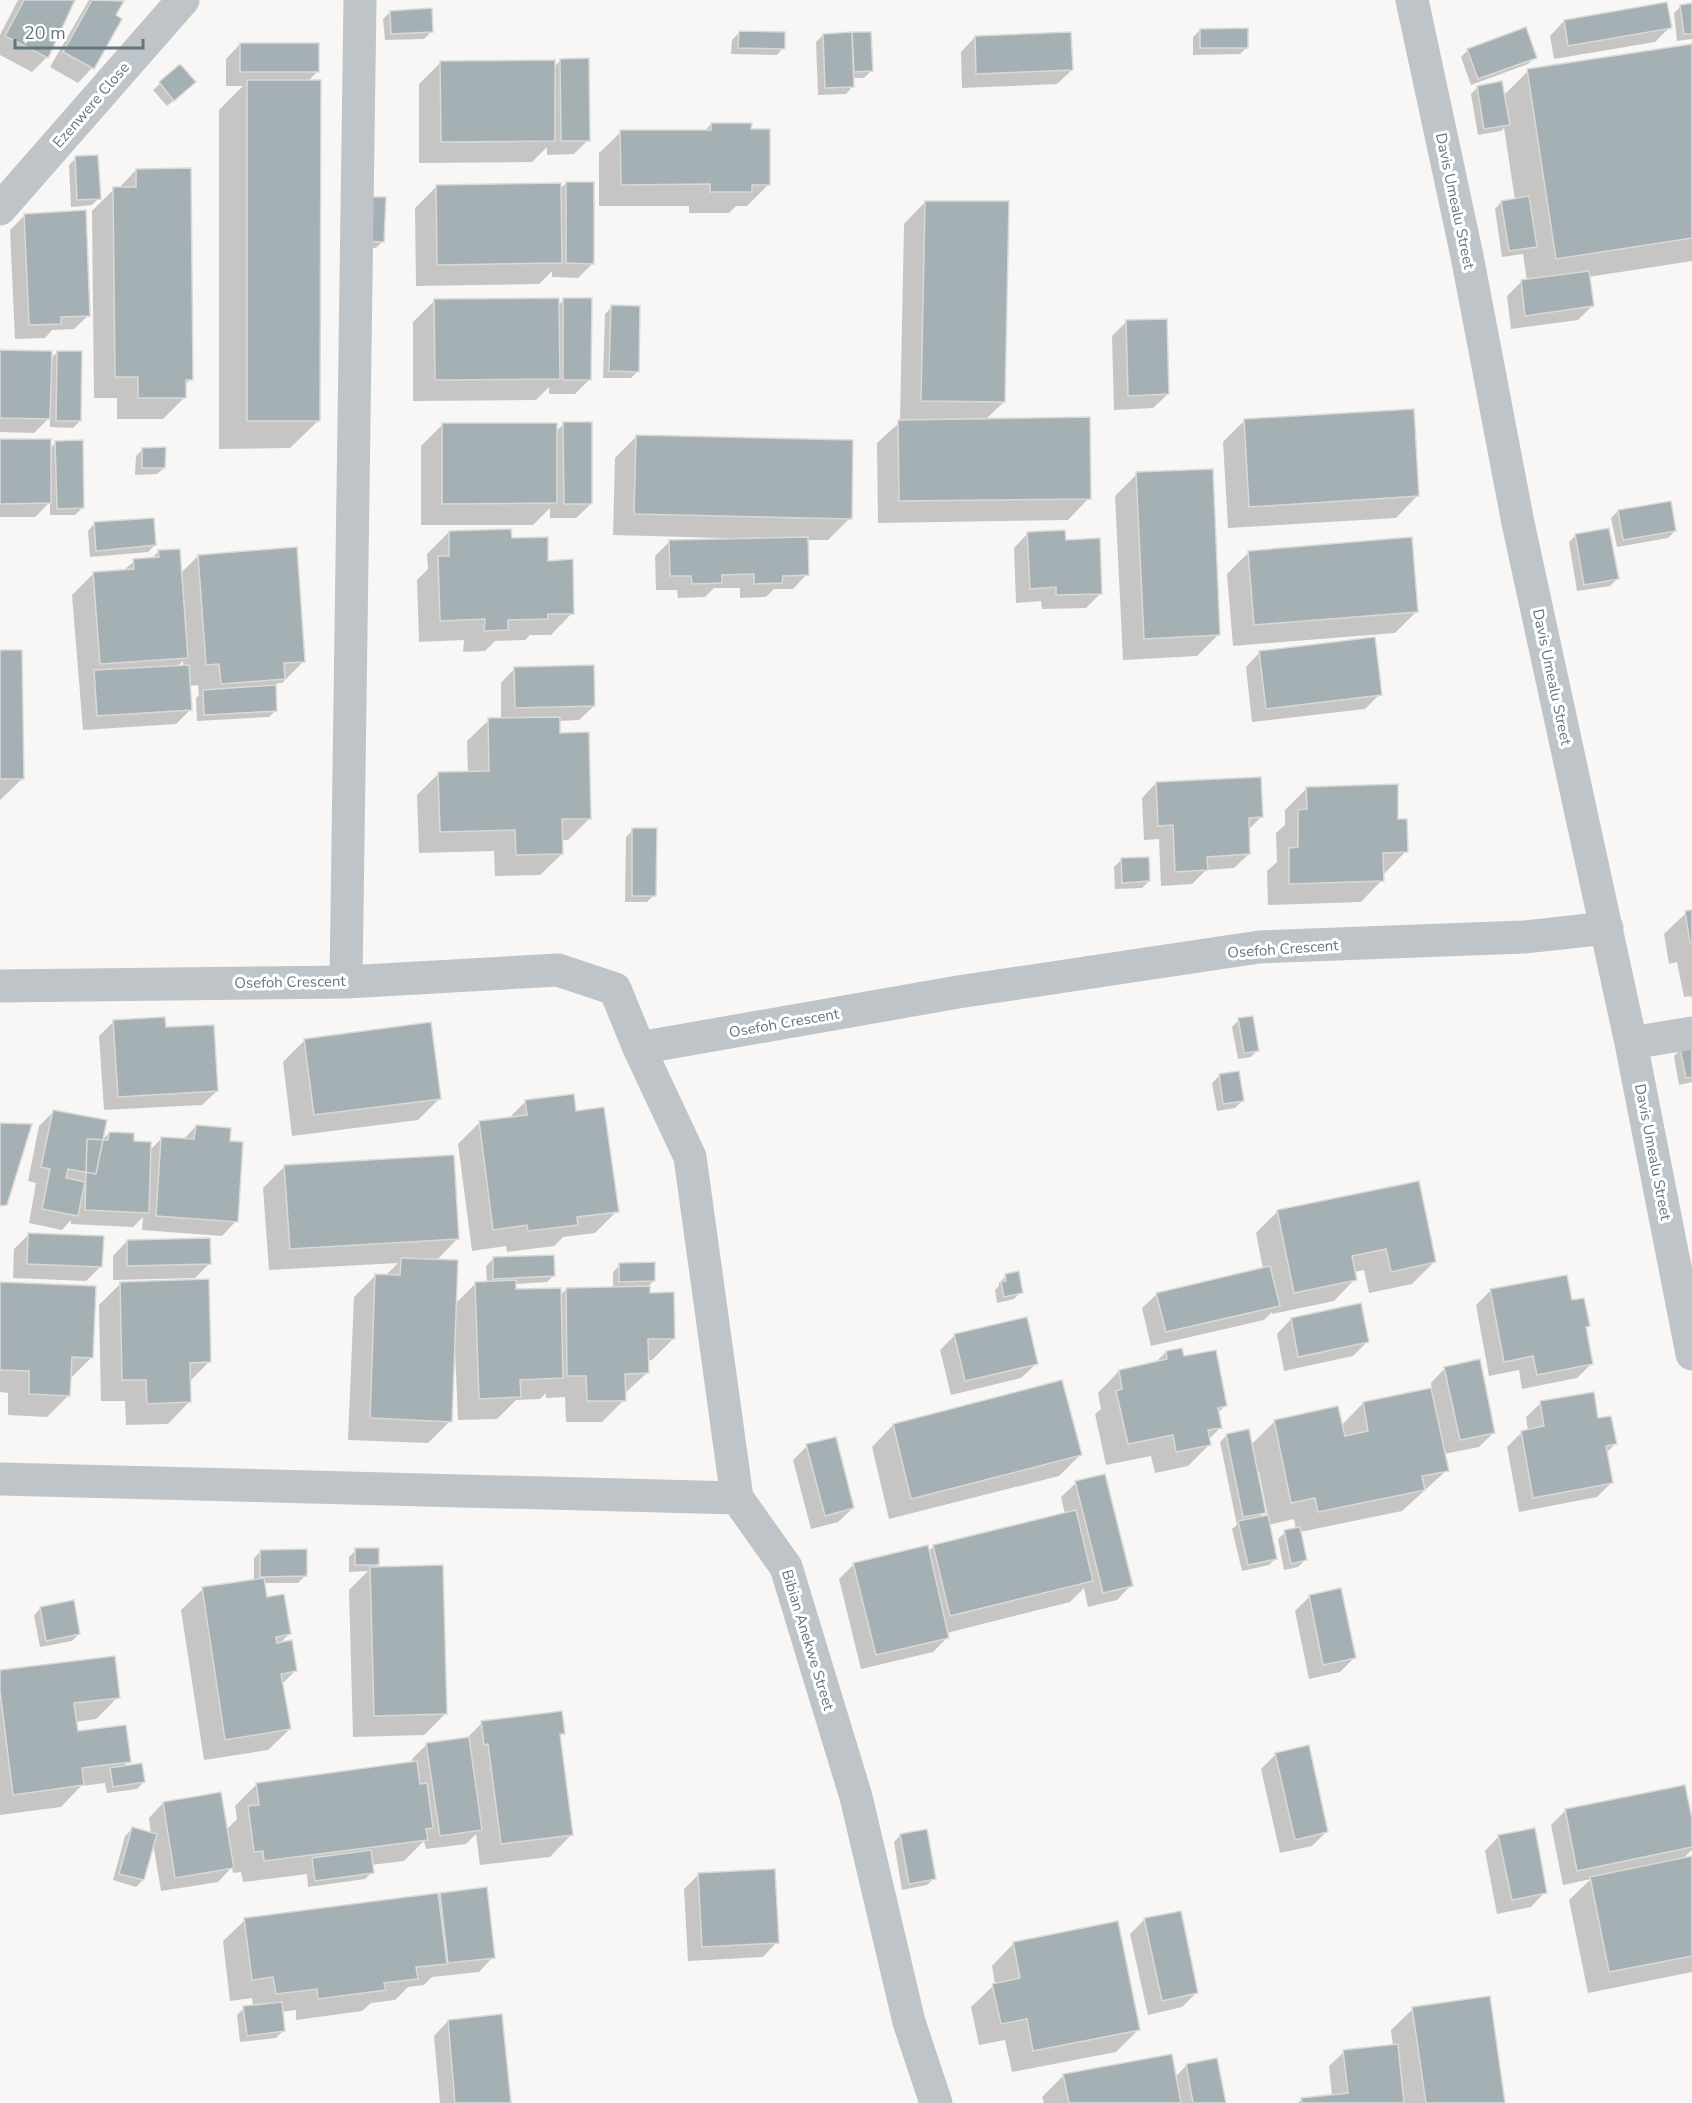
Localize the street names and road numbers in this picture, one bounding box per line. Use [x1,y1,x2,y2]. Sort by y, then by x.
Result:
street label: Ezenwere Close [48,58,134,152]
street label: Davis Umealu Street [1431,131,1479,272]
street label: Davis Umealu Street [1528,607,1576,748]
street label: Osefoh Crescent [1227,935,1340,963]
street label: Osefoh Crescent [234,971,347,993]
street label: Osefoh Crescent [727,1003,841,1043]
street label: Davis Umealu Street [1630,1082,1676,1223]
street label: Bibian Anekwe Street [777,1567,839,1714]

